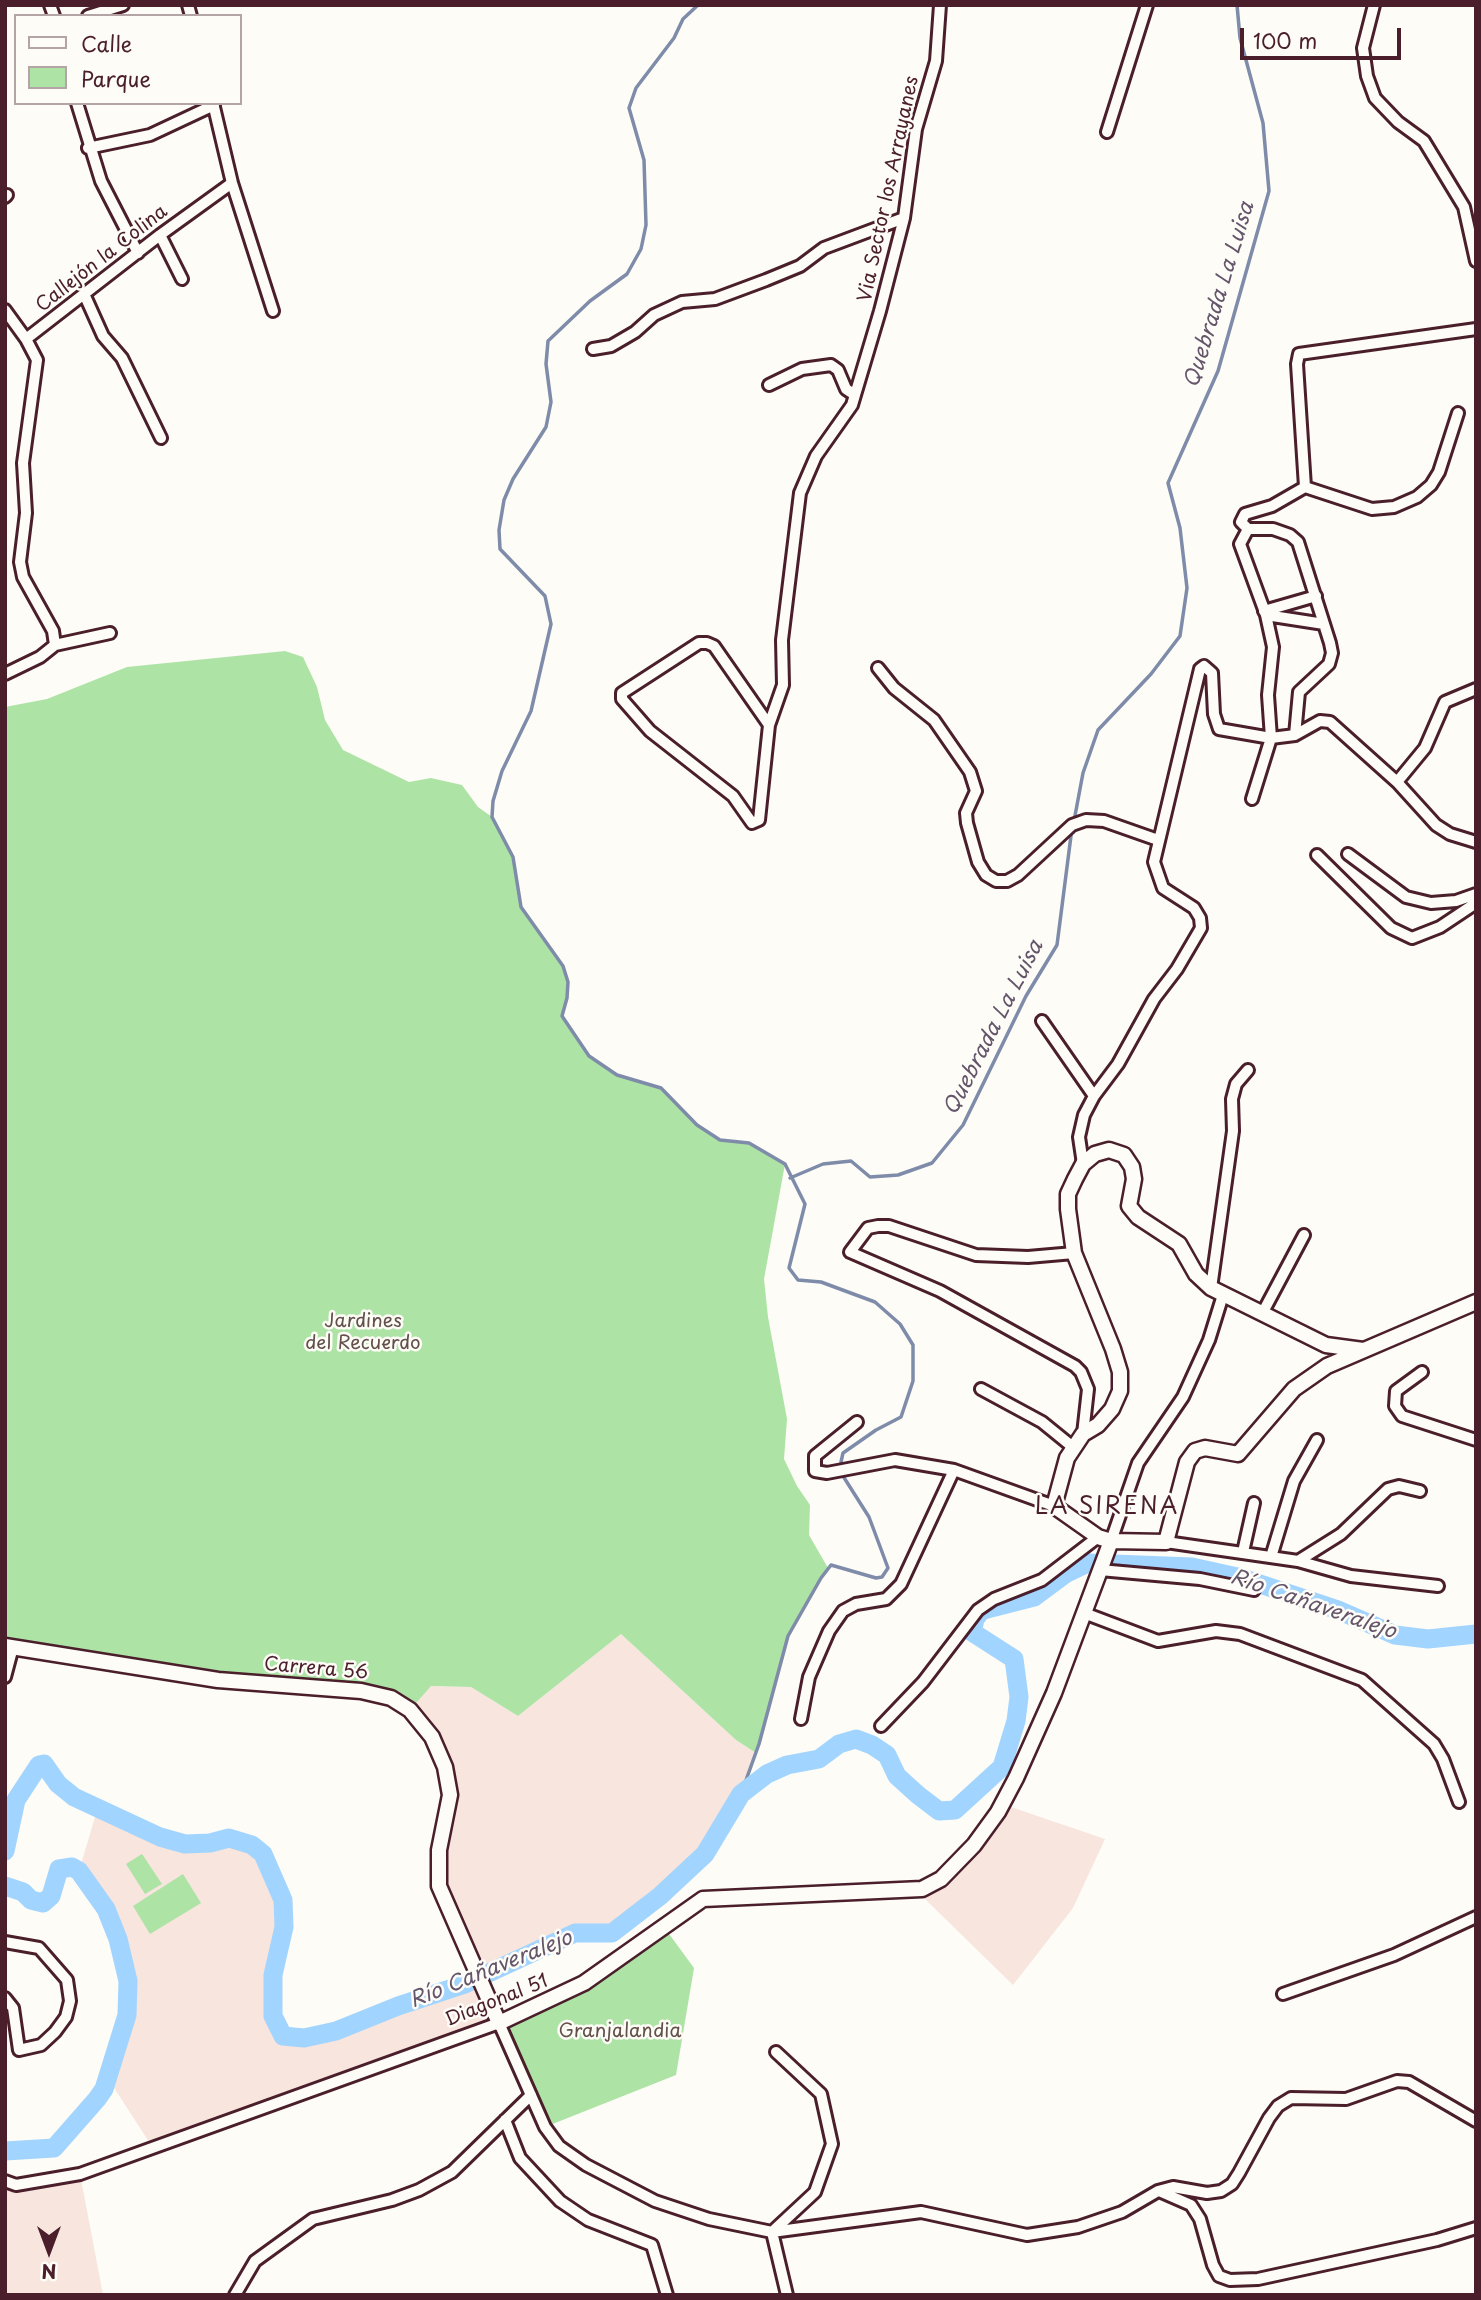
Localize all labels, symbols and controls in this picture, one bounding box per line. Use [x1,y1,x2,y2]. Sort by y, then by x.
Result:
legend [14,14,242,105]
scale bar [1243,14,1404,58]
text: 100 m [1253,24,1317,56]
text: Calle [81,27,132,59]
text: Parque [81,62,151,94]
street label: Via Sector los Arrayanes [854,74,924,304]
water label: Quebrada La Luisa [1180,199,1260,391]
street label: Callejón la Colina [32,201,172,317]
water label: Quebrada La Luisa [939,936,1049,1120]
park label: Jardines del Recuerdo [305,1311,421,1355]
district label: LA SIRENA [1037,1494,1177,1522]
water label: Río Cañaveralejo [1227,1565,1399,1645]
street label: Carrera 56 [263,1653,369,1685]
water label: Río Cañaveralejo [406,1926,576,2014]
street label: Diagonal 51 [442,1970,552,2032]
park label: Granjalandia [559,2021,681,2043]
north arrow [14,2216,84,2286]
text: N [41,2258,57,2286]

